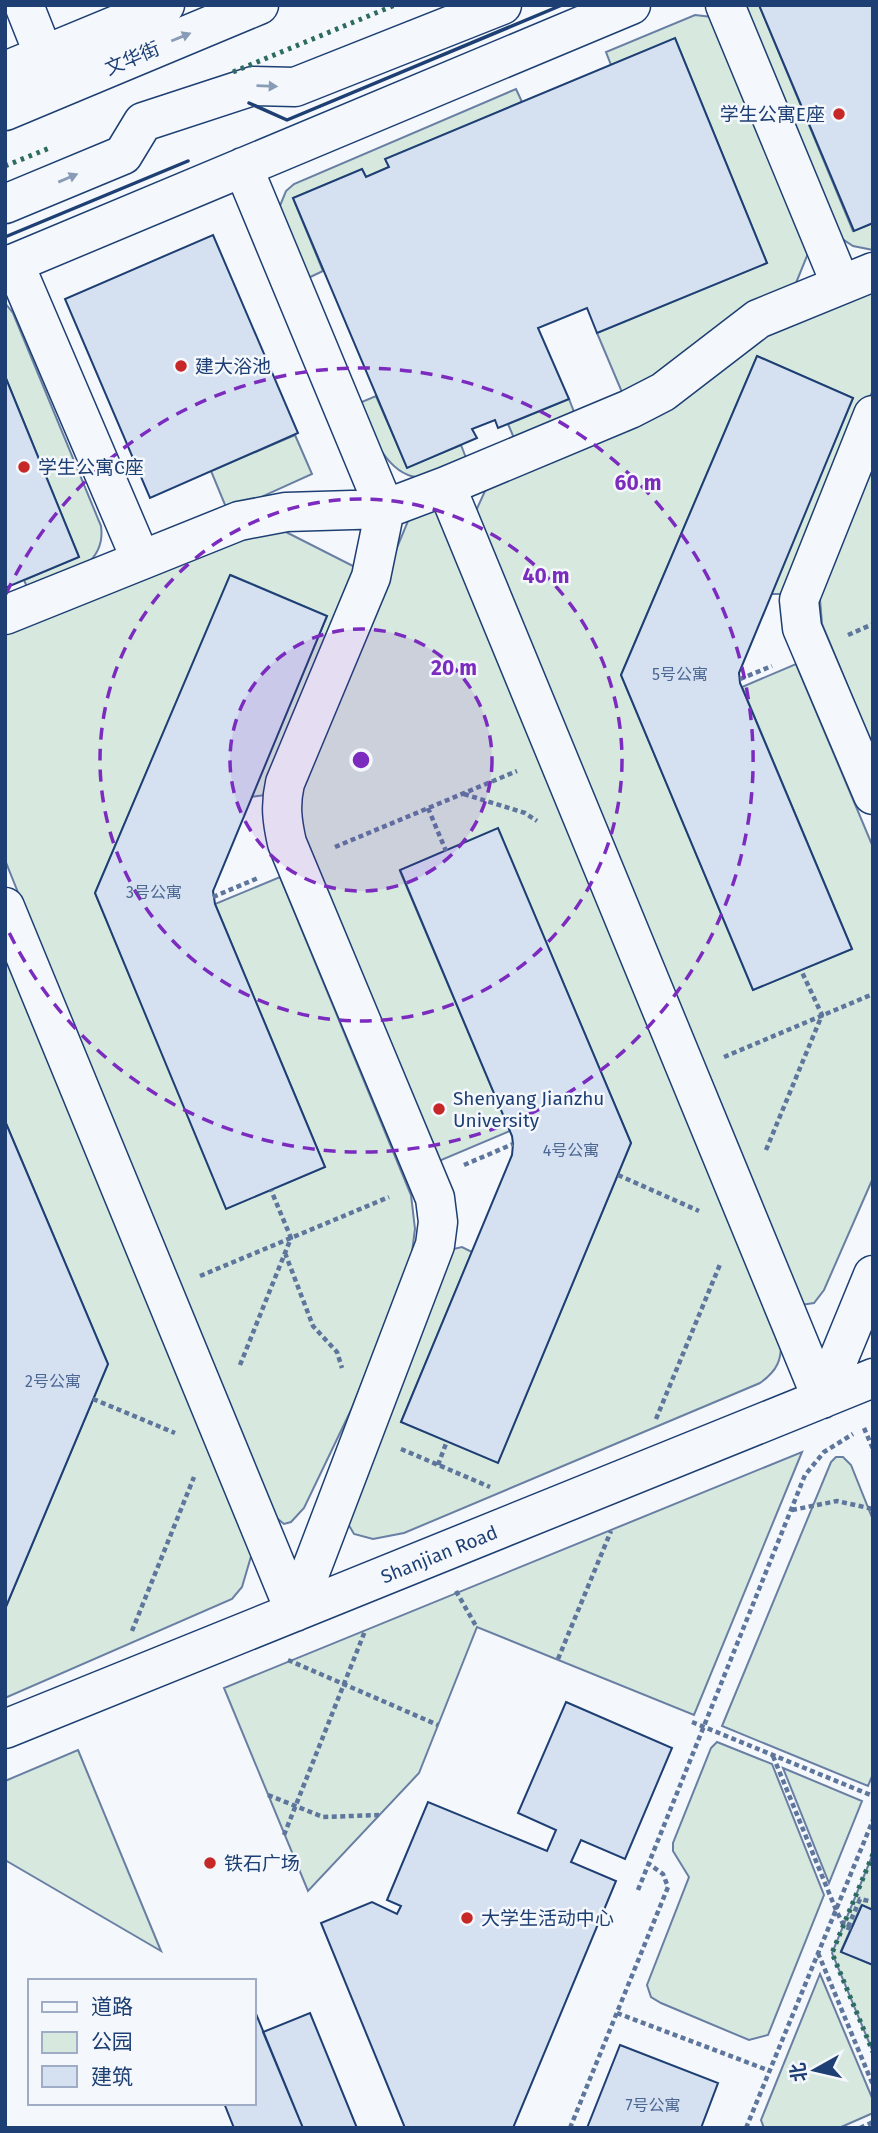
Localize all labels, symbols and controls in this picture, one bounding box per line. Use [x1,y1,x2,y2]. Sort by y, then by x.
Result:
one-way arrow [171,32,192,43]
street label: 文华街 [101,37,163,80]
one-way arrow [256,80,278,92]
place label: 学生公寓E座 [720,103,825,126]
marker: 学生公寓E座 [831,106,847,122]
one-way arrow [58,172,79,183]
place label: 建大浴池 [195,355,271,378]
marker: 建大浴池 [173,358,189,374]
place label: 学生公寓C座 [38,456,144,479]
marker: 学生公寓C座 [16,459,32,475]
text: 60 m [615,470,661,496]
text: 40 m [523,563,569,589]
text: 20 m [431,655,477,681]
house number: 5号公寓 [652,665,708,684]
centre of rings [349,748,373,772]
house number: 3号公寓 [126,883,182,902]
place label: Shenyang Jianzhu University [453,1087,604,1132]
marker: Shenyang Jianzhu University [431,1101,447,1117]
house number: 4号公寓 [543,1141,599,1160]
house number: 2号公寓 [25,1372,81,1391]
street label: Shanjian Road [377,1521,501,1588]
place label: 铁石广场 [224,1852,300,1875]
marker: 铁石广场 [202,1855,218,1871]
place label: 大学生活动中心 [481,1907,614,1930]
marker: 大学生活动中心 [459,1910,475,1926]
legend [28,1979,256,2105]
text: 道路 [91,1994,133,2020]
text: 公园 [91,2029,133,2055]
north arrow [780,2035,850,2105]
text: 北 [786,2061,811,2083]
text: 建筑 [91,2064,133,2090]
house number: 7号公寓 [625,2096,681,2115]

